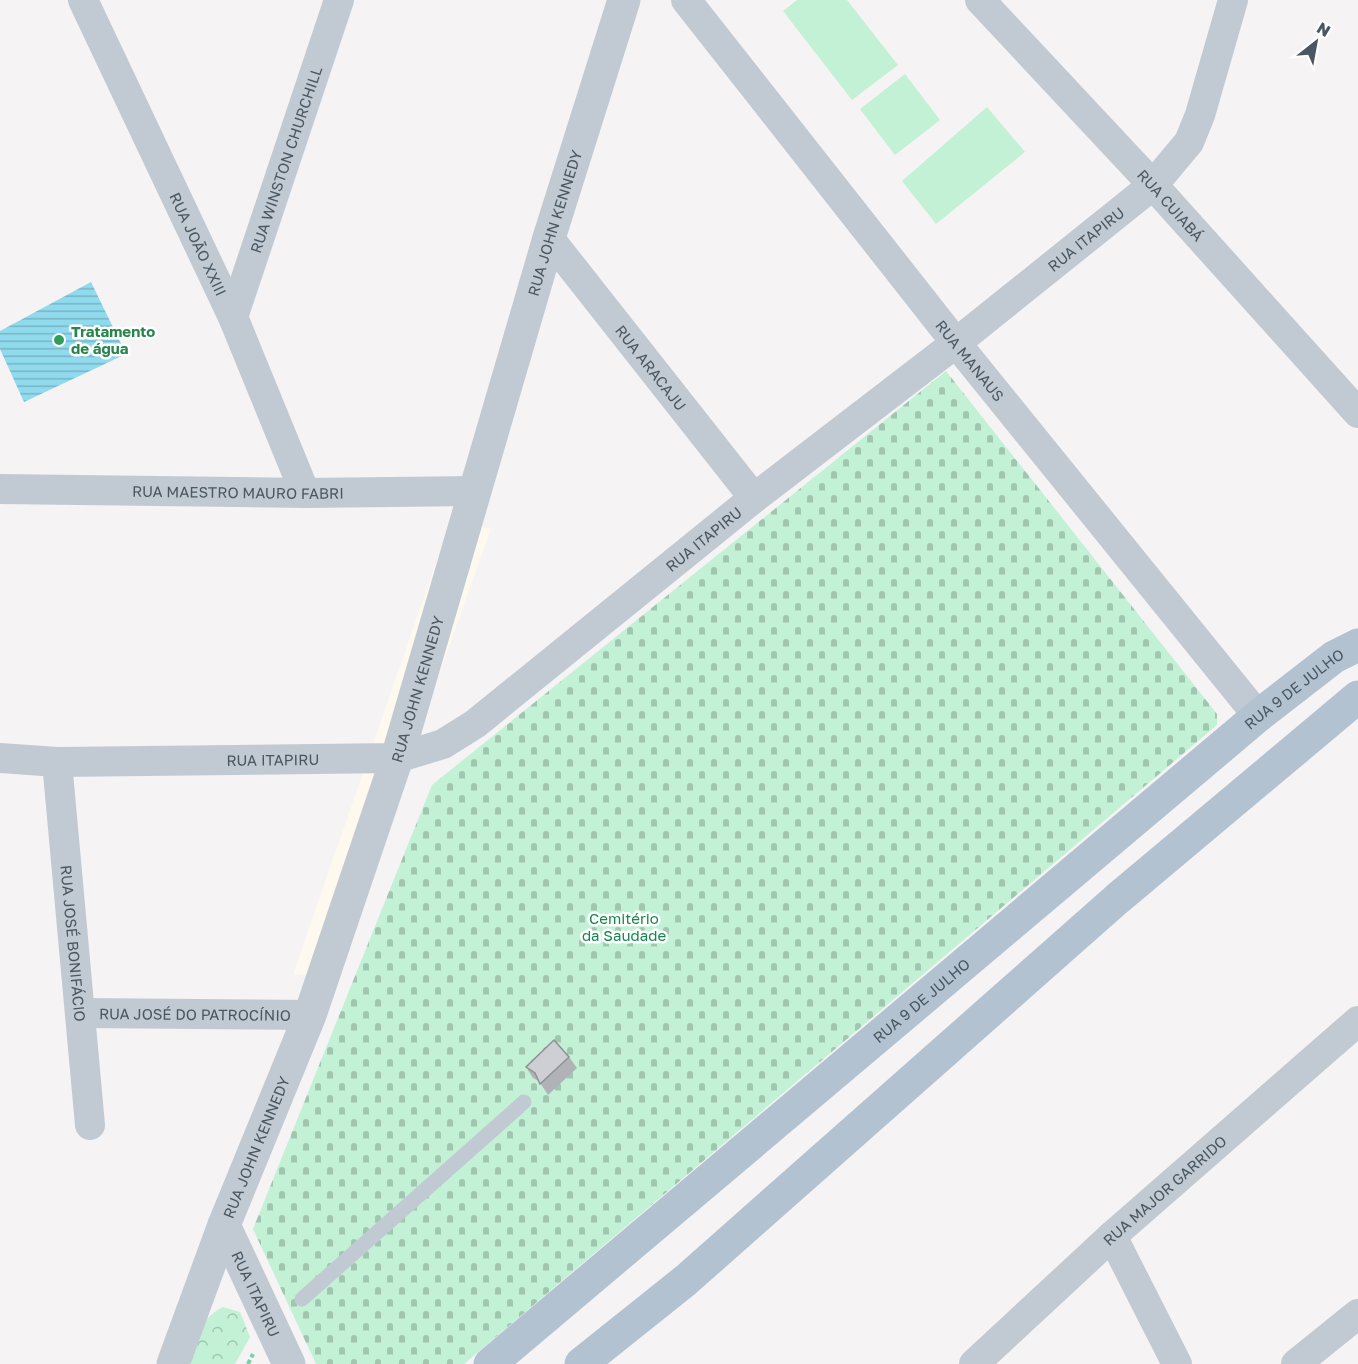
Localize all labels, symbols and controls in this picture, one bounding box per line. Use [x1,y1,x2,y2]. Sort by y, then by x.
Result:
north arrow [1286,12,1346,72]
text: N [1313,17,1334,41]
street label: RUA WINSTON CHURCHILL [246,63,325,255]
street label: RUA JOHN KENNEDY [524,147,585,298]
street label: RUA CUIABÁ [1134,165,1208,244]
street label: RUA JOÃO XXIII [166,189,231,299]
street label: RUA ITAPIRU [1044,203,1128,275]
street label: RUA MANAUS [932,316,1008,405]
street label: RUA ARACAJU [612,321,690,414]
place label: Tratamento de água [71,322,155,357]
marker: Tratamento de água [52,333,66,347]
street label: RUA MAESTRO MAURO FABRI [132,482,344,502]
street label: RUA ITAPIRU [662,503,745,575]
street label: RUA JOHN KENNEDY [387,614,447,764]
street label: RUA 9 DE JULHO [1240,645,1346,733]
street label: RUA ITAPIRU [226,750,319,769]
street label: RUA JOSÉ BONIFÁCIO [57,864,90,1022]
park label: Cemitério da Saudade [582,909,666,944]
street label: RUA 9 DE JULHO [869,954,973,1046]
street label: RUA JOSÉ DO PATROCÍNIO [99,1004,291,1024]
street label: RUA JOHN KENNEDY [219,1073,293,1221]
street label: RUA MAJOR GARRIDO [1099,1131,1230,1249]
street label: RUA ITAPIRU [228,1248,284,1340]

